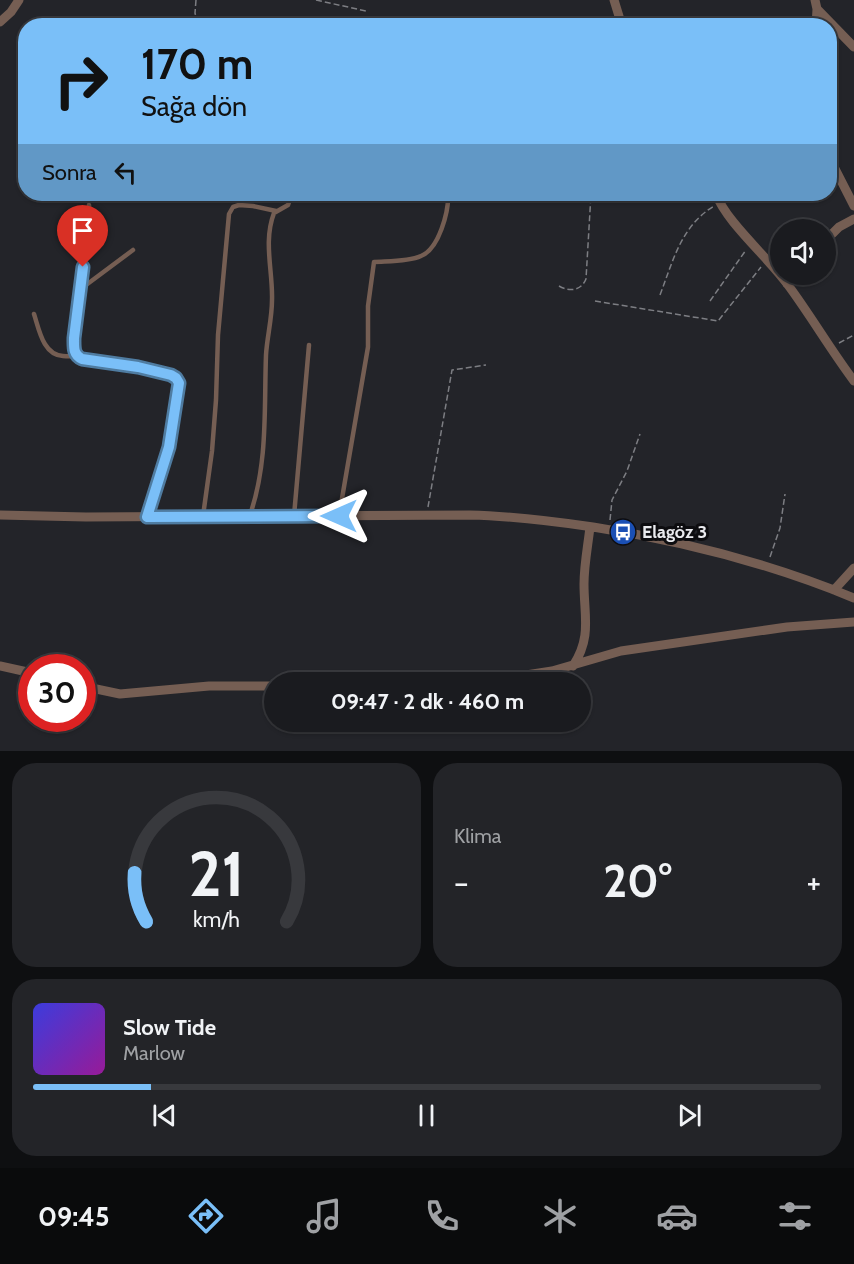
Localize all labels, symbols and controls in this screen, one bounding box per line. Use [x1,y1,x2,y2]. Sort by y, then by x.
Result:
text: 170 m [141,38,253,90]
icon: right [42,42,120,120]
text: Sağa dön [141,90,247,123]
icon: left [109,156,142,189]
text: Sonra [42,159,97,186]
pin [57,205,108,267]
icon: arrive [66,214,99,247]
map controls [770,219,836,285]
button: sound [770,219,836,285]
position arrow [307,484,371,548]
bus stop icon: Elagöz 3 [608,517,638,547]
place label: Elagöz 3 [642,521,707,543]
speed limit sign: 30 [18,654,96,732]
text: 09:47 · 2 dk · 460 m [331,688,524,715]
text: Klima [454,824,501,848]
text: 21 [188,836,245,912]
text: 20° [603,854,672,908]
text: − [454,862,469,902]
text: + [806,862,821,902]
text: km/h [193,906,240,932]
text: Slow Tide [123,1014,216,1041]
text: Marlow [123,1041,185,1065]
icon: previous [148,1099,181,1132]
icon: pause [410,1099,443,1132]
icon: next [673,1099,706,1132]
icon: directions [185,1195,227,1237]
icon: music [303,1195,345,1237]
icon: phone [421,1195,463,1237]
icon: climate [539,1195,581,1237]
icon: car [656,1195,698,1237]
icon: filters [774,1195,816,1237]
text: 09:45 [38,1200,109,1233]

